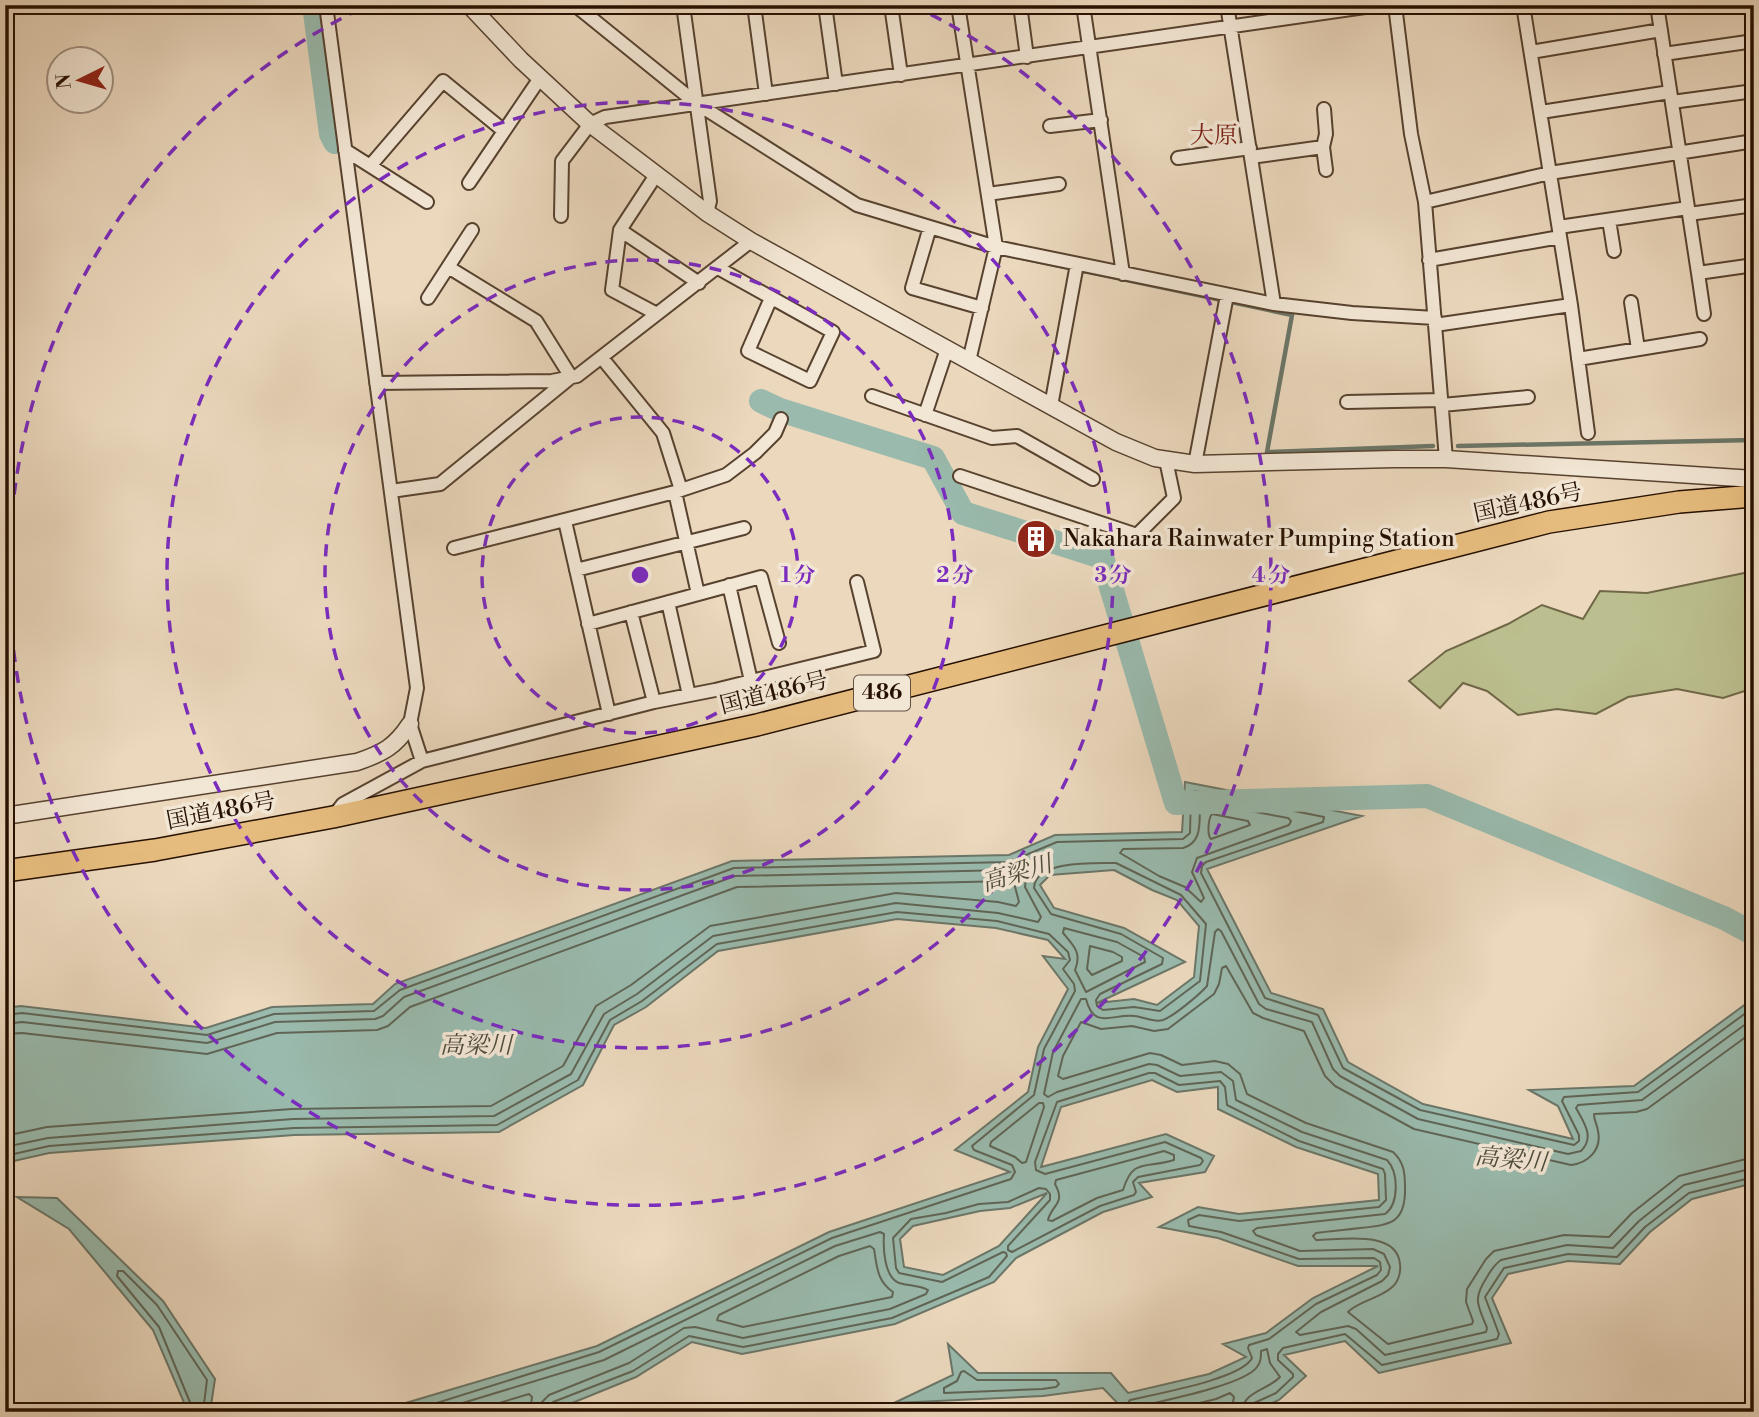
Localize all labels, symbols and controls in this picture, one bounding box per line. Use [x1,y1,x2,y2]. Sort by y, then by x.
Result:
north arrow [46,46,116,116]
text: N [51,73,77,90]
district label: 大原 [1190,121,1238,151]
street label: 国道486号 [1471,478,1585,528]
building icon: Nakahara Rainwater Pumping Station [1015,518,1057,560]
place label: Nakahara Rainwater Pumping Station [1063,525,1455,553]
centre of rings [628,563,652,587]
text: 1 分 [781,563,815,589]
text: 2 分 [936,563,974,589]
text: 3 分 [1094,563,1132,589]
text: 4 分 [1252,563,1290,589]
street label: 国道486号 [717,666,831,720]
road number: 486 [854,676,910,710]
street label: 国道486号 [164,787,278,835]
water label: 高梁川 [978,848,1059,899]
water label: 高梁川 [440,1031,515,1061]
water label: 高梁川 [1474,1142,1551,1178]

